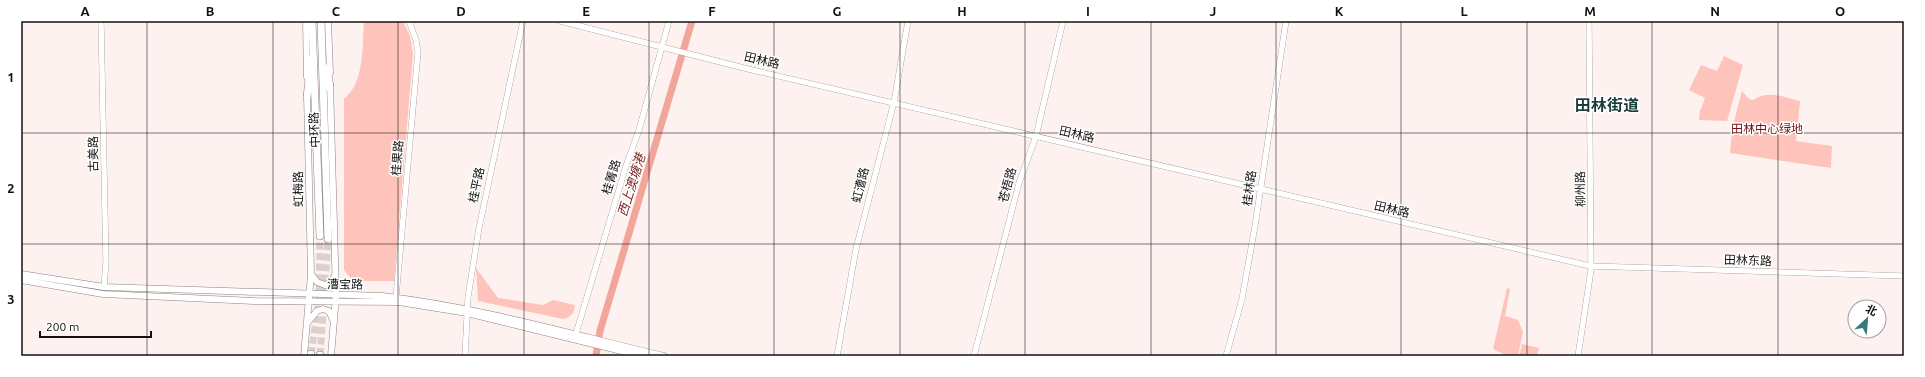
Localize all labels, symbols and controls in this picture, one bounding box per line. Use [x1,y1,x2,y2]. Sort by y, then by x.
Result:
text: A [80,4,90,18]
text: B [206,4,215,18]
text: C [332,4,341,18]
text: D [456,4,466,18]
text: E [582,4,590,18]
text: F [708,4,716,18]
text: G [833,4,842,18]
text: H [957,4,967,18]
text: I [1086,4,1090,18]
text: J [1210,4,1216,18]
text: K [1335,4,1344,18]
text: L [1460,4,1468,18]
text: M [1584,4,1596,18]
text: N [1710,4,1720,18]
text: O [1835,4,1845,18]
street label: 田林路 [743,50,781,70]
text: 1 [7,70,15,84]
district label: 田林街道 [1575,96,1639,114]
street label: 中环路 [307,112,321,148]
park label: 田林中心绿地 [1731,122,1803,135]
street label: 田林路 [1058,124,1096,144]
street label: 古美路 [86,136,100,172]
street label: 桂果路 [389,139,405,177]
water label: 西上澳塘港 [615,150,648,218]
street label: 桂箐路 [600,158,622,196]
street label: 桂平路 [466,166,486,204]
street label: 虹漕路 [849,166,871,204]
street label: 苍梧路 [996,166,1018,204]
street label: 桂林路 [1240,169,1258,207]
street label: 虹梅路 [291,171,305,207]
street label: 柳州路 [1573,171,1587,207]
text: 2 [7,181,15,195]
street label: 田林路 [1373,199,1411,219]
street label: 田林东路 [1724,253,1772,267]
street label: 漕宝路 [327,277,363,291]
text: 3 [7,292,15,306]
north arrow [1847,299,1887,339]
text: 北 [1864,302,1879,318]
scale bar [40,313,151,339]
text: 200 m [46,320,79,333]

